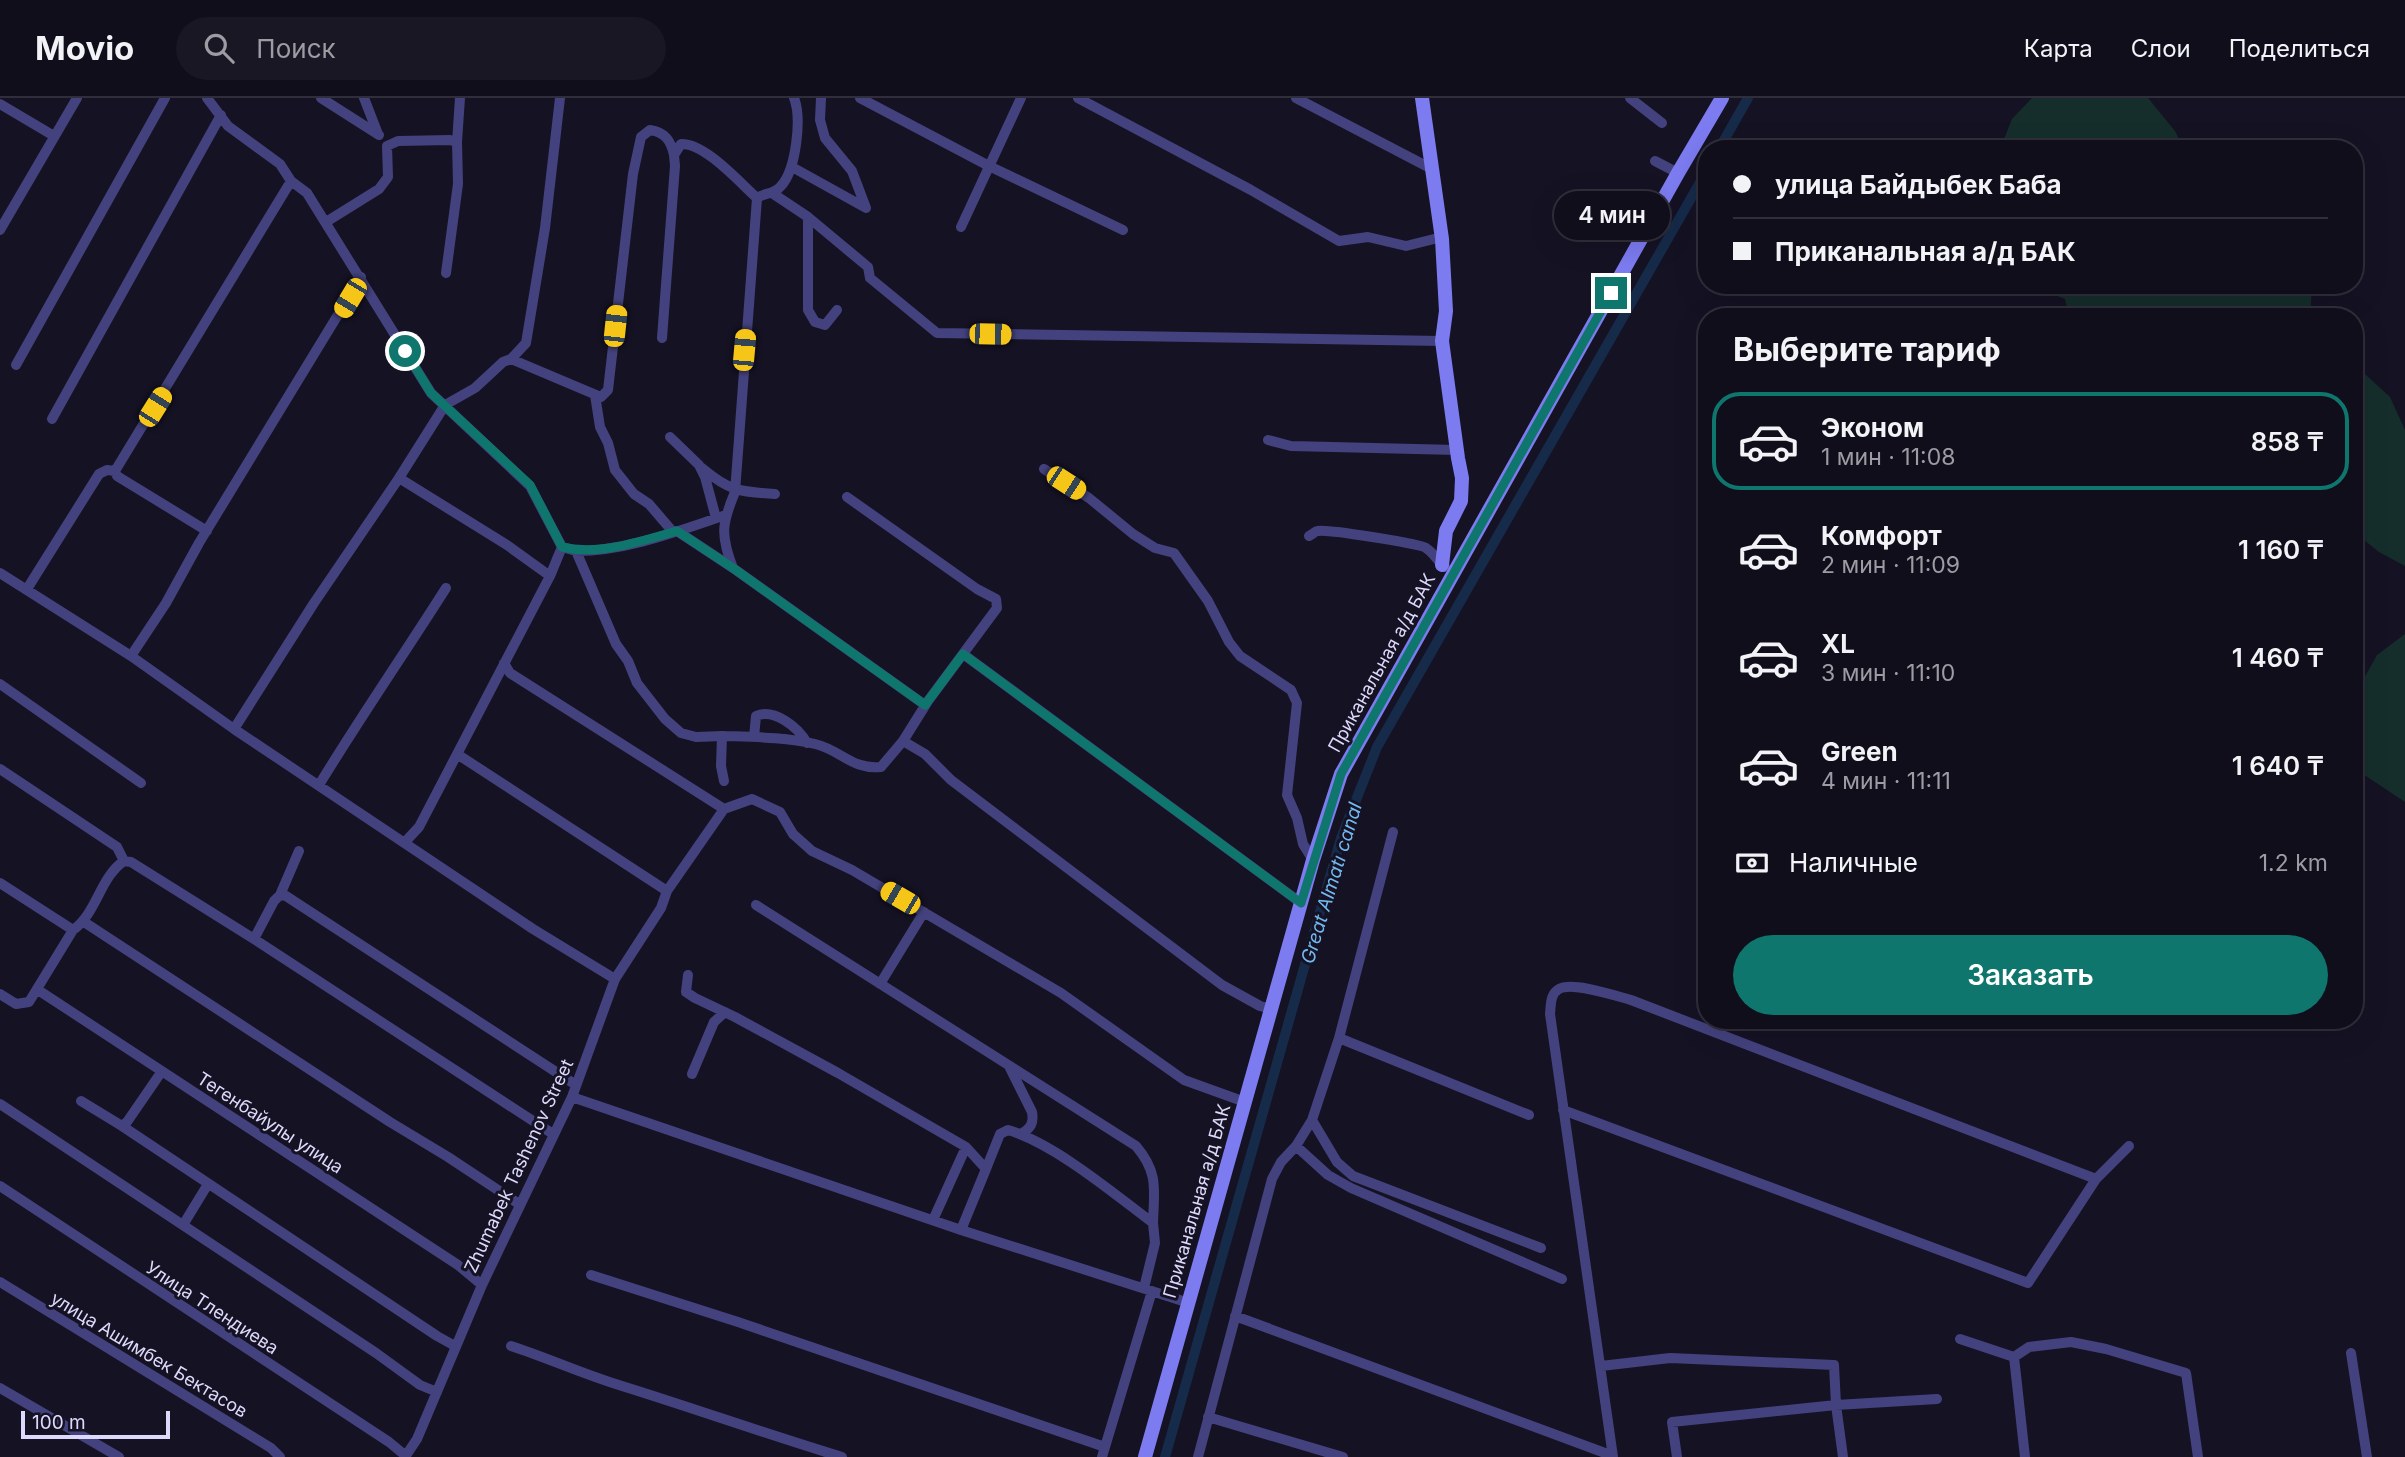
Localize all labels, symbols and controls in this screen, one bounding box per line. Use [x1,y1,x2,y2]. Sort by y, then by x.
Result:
search box [176,17,666,80]
text: Movio [35,28,134,68]
icon: search [200,29,238,67]
text: Поиск [256,33,336,64]
text: Карта [2024,34,2093,63]
text: Слои [2131,34,2191,63]
text: Поделиться [2229,34,2370,63]
text: улица Байдыбек Баба [1775,169,2062,200]
callout: 4 мин [1553,192,1669,240]
text: 4 мин [1578,201,1646,229]
text: Приканальная а/д БАК [1775,236,2076,267]
car [331,275,370,321]
route end [1595,277,1627,309]
car [603,304,628,348]
car [969,323,1012,345]
car [732,328,757,372]
text: Выберите тариф [1733,330,2001,369]
route start [389,335,421,367]
car [135,384,176,430]
icon: car [1737,410,1800,473]
text: Эконом [1821,412,1924,443]
text: 858 ₸ [2251,426,2324,457]
text: 1 мин · 11:08 [1821,443,1955,471]
car [1043,463,1090,503]
icon: car [1737,518,1800,581]
text: Комфорт [1821,520,1942,551]
text: 1 160 ₸ [2238,534,2324,565]
text: 2 мин · 11:09 [1821,551,1960,579]
street label: Приканальная а/д БАК [1324,570,1439,756]
icon: car [1737,626,1800,689]
text: XL [1821,628,1855,659]
text: 1 460 ₸ [2232,642,2324,673]
text: 3 мин · 11:10 [1821,659,1955,687]
icon: car [1737,734,1800,797]
text: Green [1821,736,1898,767]
text: 1 640 ₸ [2232,750,2324,781]
text: 4 мин · 11:11 [1821,767,1951,795]
water label: Great Almatı canal [1296,799,1367,967]
icon: cash [1733,844,1771,882]
text: Наличные [1789,847,1918,878]
text: 1.2 km [2259,849,2328,877]
car [877,878,924,918]
button: Заказать [1733,935,2328,1015]
street label: Zhumabek Tashenov Street [460,1056,577,1276]
street label: Тегенбайулы улица [193,1068,347,1178]
street label: Приканальная а/д БАК [1159,1101,1234,1300]
street label: Улица Тлендиева [142,1257,283,1358]
street label: улица Ашимбек Бектасов [47,1287,251,1422]
scale bar [21,1408,170,1440]
text: 100 m [32,1411,86,1434]

